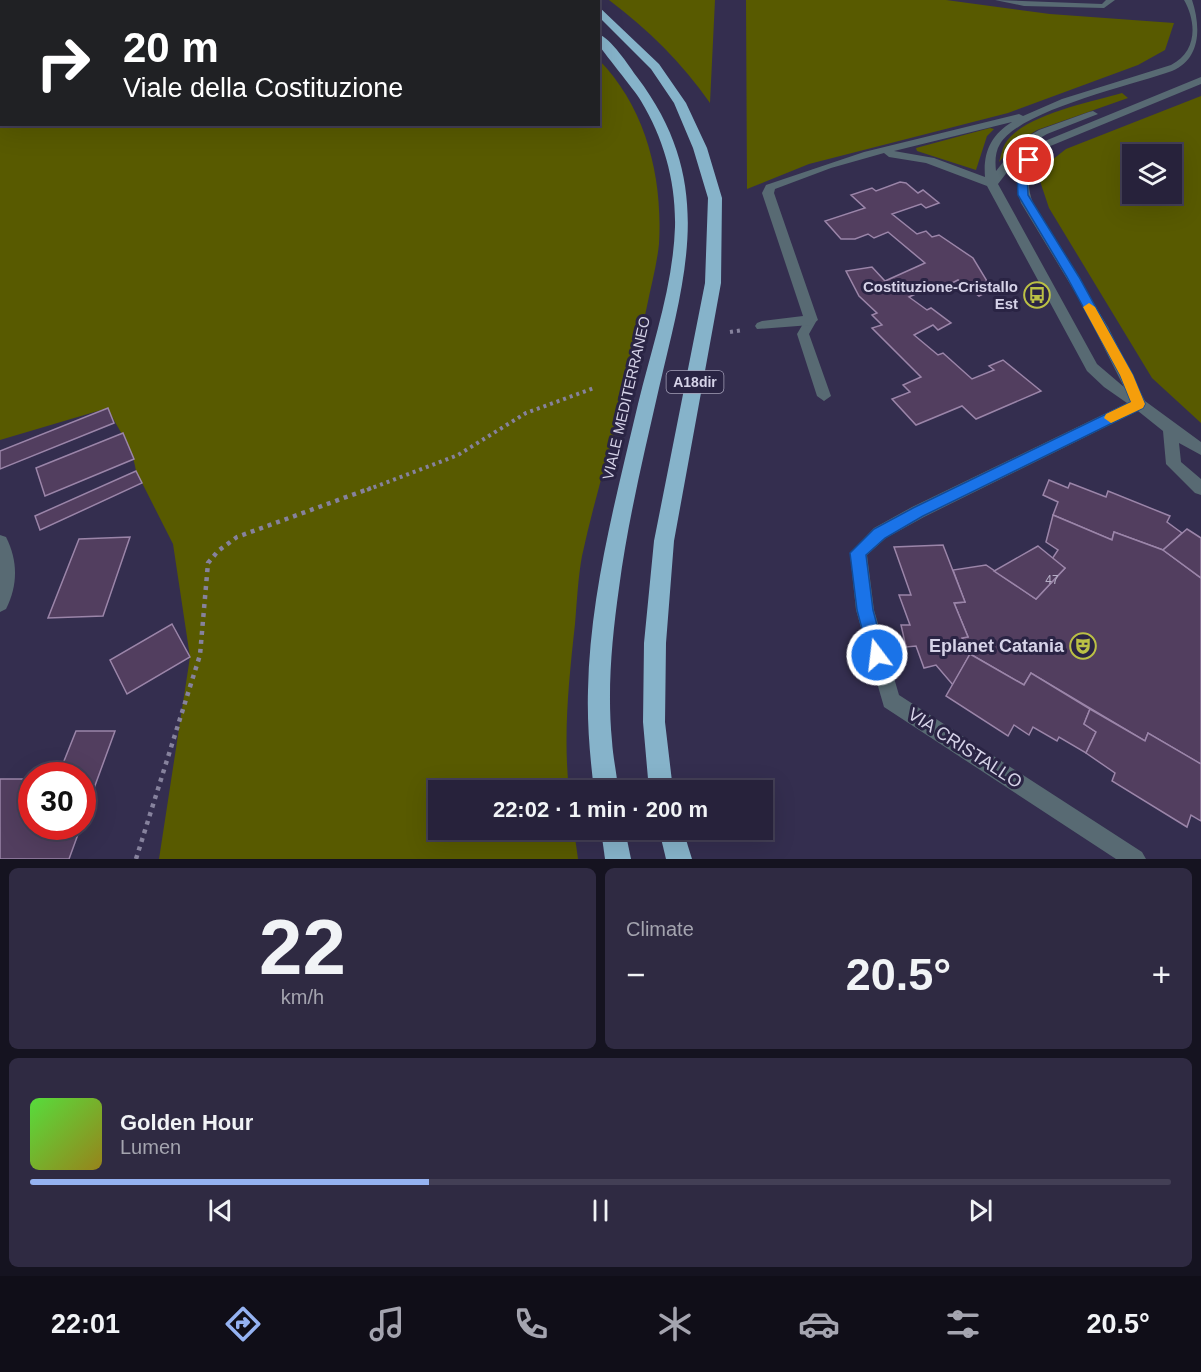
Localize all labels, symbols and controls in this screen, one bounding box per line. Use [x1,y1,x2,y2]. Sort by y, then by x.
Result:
icon: right [24,24,102,102]
text: 20 m [123,24,219,71]
text: Viale della Costituzione [123,73,403,103]
pin [1003,134,1054,185]
icon: arrive [1012,143,1045,176]
map controls [1122,144,1182,204]
button: layers [1122,144,1182,204]
place label: Costituzione-Cristallo Est [863,278,1018,312]
bus stop icon: Costituzione-Cristallo Est [1022,280,1052,310]
street label: VIALE MEDITERRANEO [599,314,653,482]
road number: A18dir [666,371,724,393]
house number: 47 [1045,573,1059,587]
position arrow [845,623,909,687]
theatre icon: Eplanet Catania [1068,631,1098,661]
place label: Eplanet Catania [929,636,1065,656]
street label: VIA CRISTALLO [904,704,1026,792]
speed limit sign: 30 [18,762,96,840]
text: 22:02 · 1 min · 200 m [493,797,708,822]
text: 22 [259,903,346,991]
text: Climate [626,918,694,940]
text: 20.5° [846,949,951,1000]
text: − [626,956,645,993]
text: + [1152,956,1171,993]
text: km/h [281,986,324,1008]
text: Golden Hour [120,1110,253,1135]
text: Lumen [120,1136,181,1158]
icon: previous [204,1194,237,1227]
icon: pause [584,1194,617,1227]
icon: next [964,1194,997,1227]
icon: directions [222,1303,264,1345]
icon: music [366,1303,408,1345]
icon: phone [510,1303,552,1345]
icon: climate [654,1303,696,1345]
icon: car [798,1303,840,1345]
icon: filters [942,1303,984,1345]
text: 22:01 [51,1309,120,1339]
text: 20.5° [1087,1309,1150,1339]

